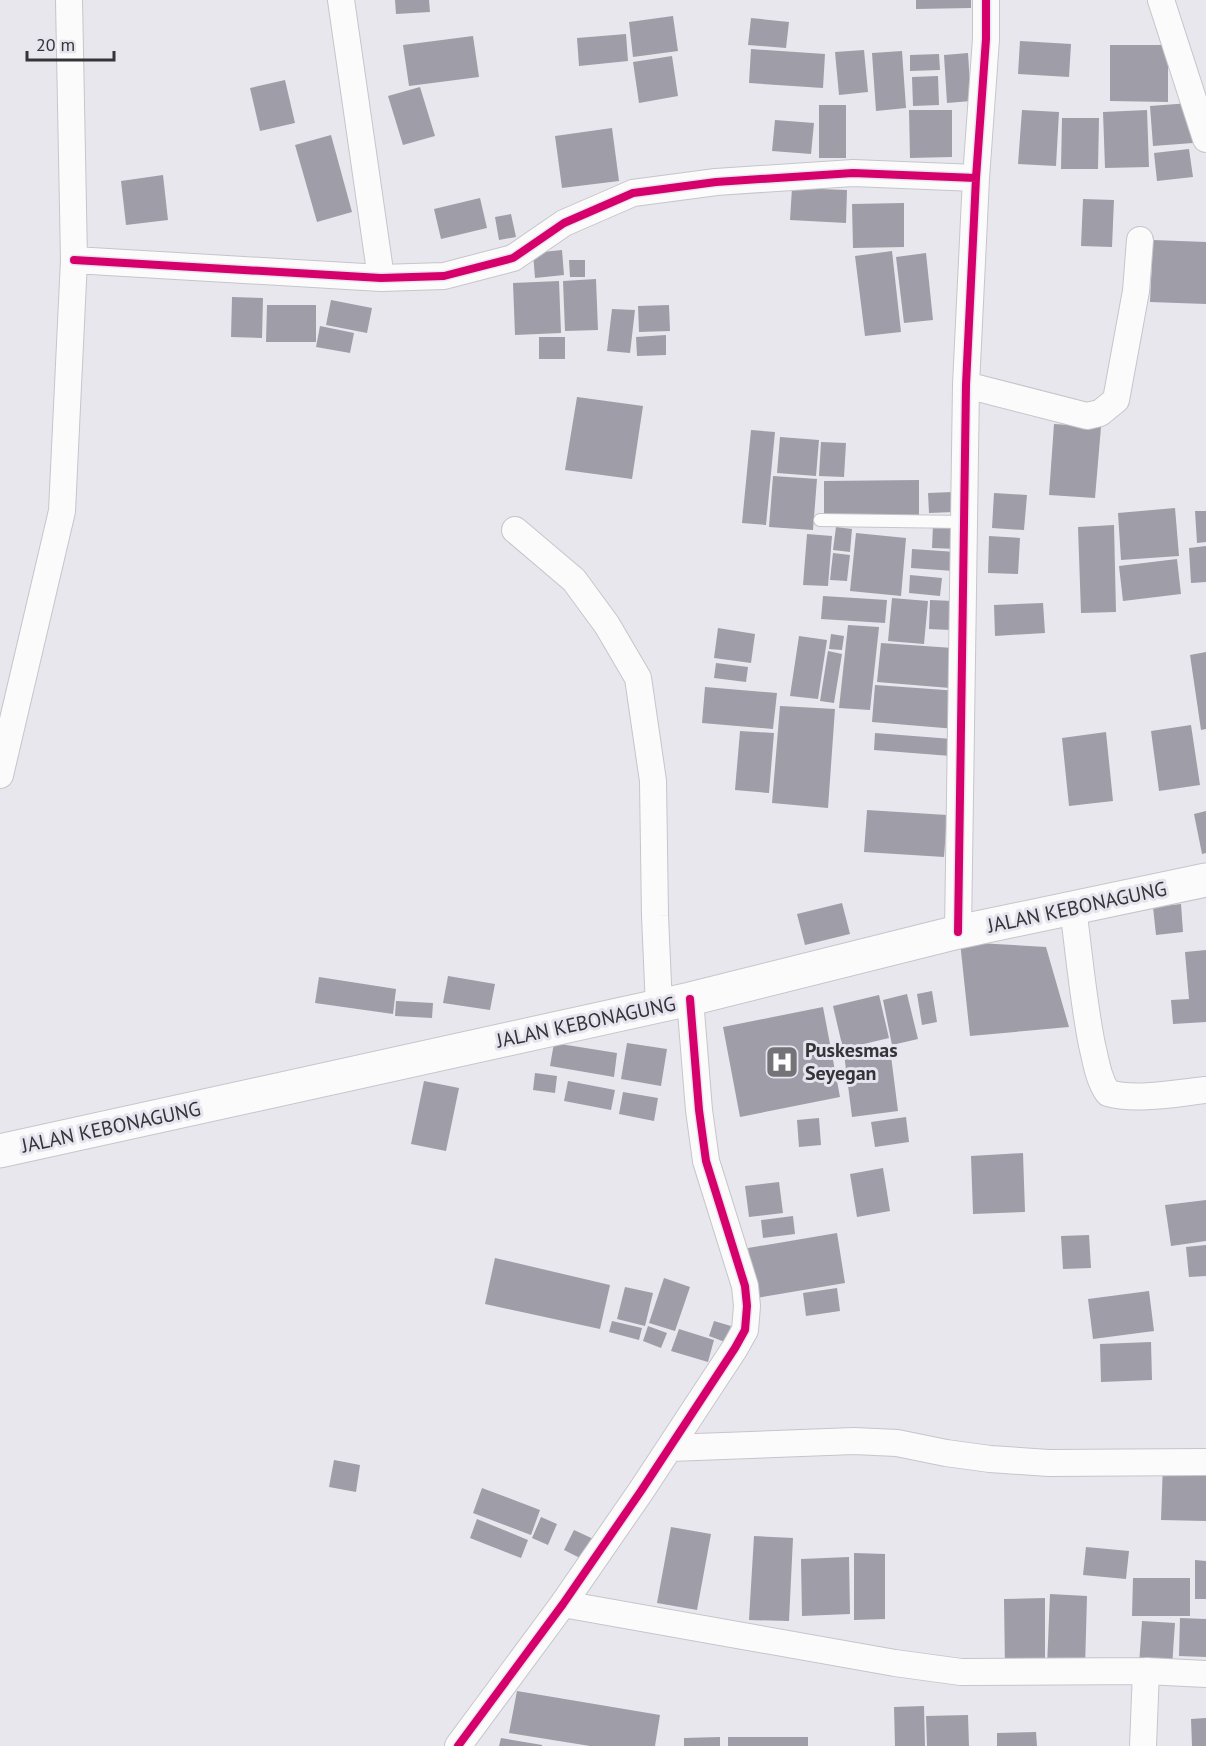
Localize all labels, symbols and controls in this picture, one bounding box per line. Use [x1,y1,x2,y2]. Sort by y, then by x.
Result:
scale bar [27,24,114,62]
text: 20 m [36,33,75,56]
street label: JALAN KEBONAGUNG [984,875,1169,939]
street label: JALAN KEBONAGUNG [493,990,678,1054]
place label: Puskesmas Seyegan [805,1037,898,1086]
hospital icon: Puskesmas Seyegan [764,1044,800,1080]
street label: JALAN KEBONAGUNG [18,1095,203,1159]

